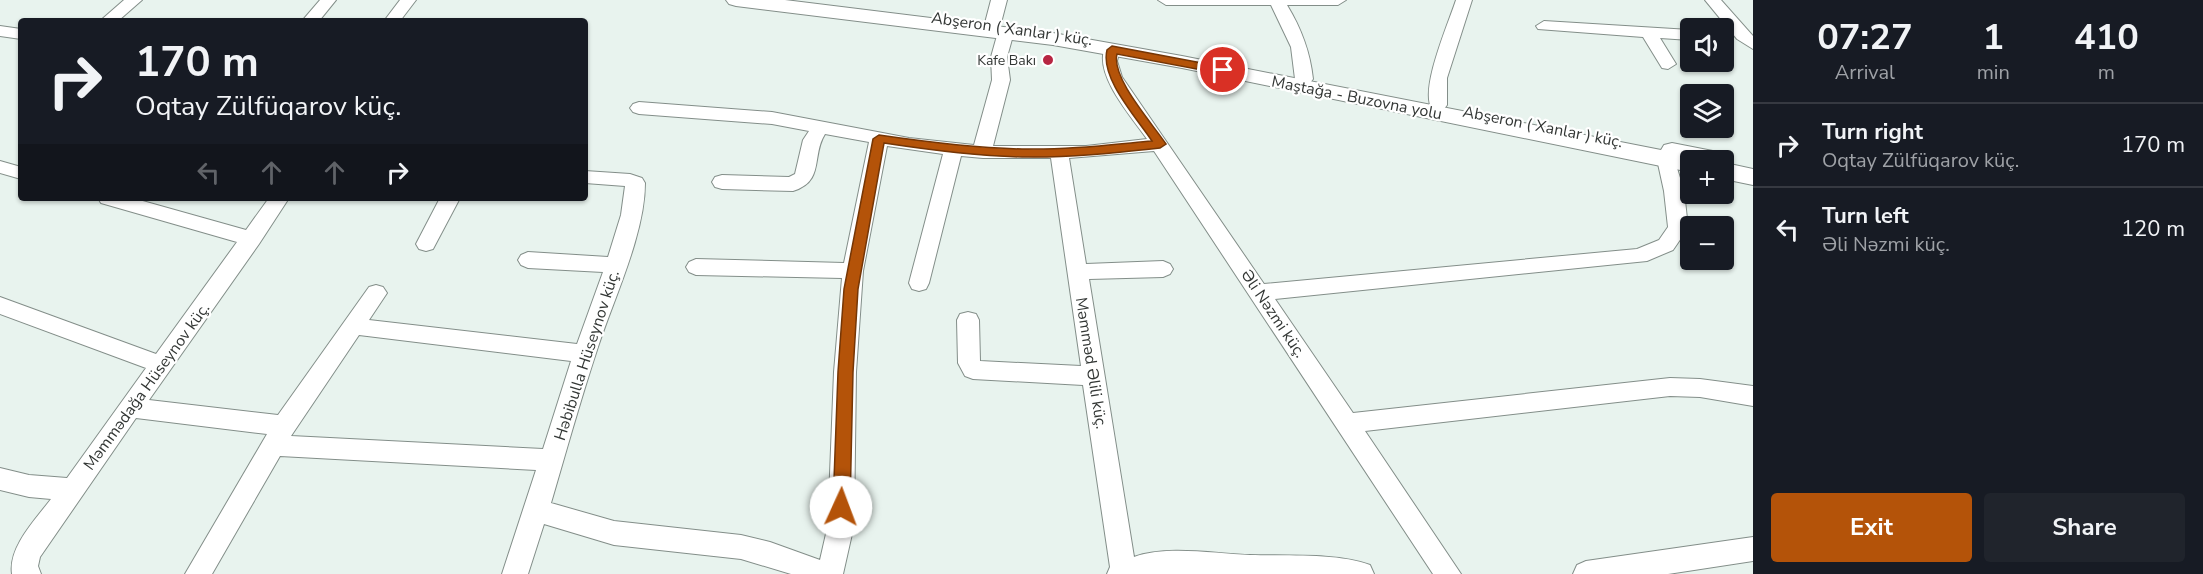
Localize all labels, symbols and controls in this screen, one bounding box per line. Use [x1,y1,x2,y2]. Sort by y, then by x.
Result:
street label: Abşeron ( Xanlar ) küç. [930,7,1094,51]
text: 07:27 [1817,13,1913,62]
text: 1 [1982,13,2004,62]
text: 410 [2074,13,2139,62]
map controls [1680,18,1734,270]
button: sound [1680,18,1734,72]
text: 170 m [135,34,259,91]
icon: right [36,42,114,120]
pin [1197,44,1248,95]
place label: Kafe Bakı [977,51,1036,70]
marker: Kafe Bakı [1041,53,1055,67]
icon: arrive [1206,53,1239,86]
text: Arrival [1835,59,1895,86]
text: min [1977,59,2010,86]
text: m [2098,59,2115,86]
street label: Maştağa - Buzovna yolu [1270,71,1444,125]
button: layers [1680,84,1734,138]
text: Oqtay Zülfüqarov küç. [135,88,401,125]
street label: Abşeron ( Xanlar ) küç. [1461,101,1625,153]
text: Turn right [1822,117,1923,147]
icon: right [1771,129,1804,162]
text: 170 m [2121,130,2185,160]
text: Oqtay Zülfüqarov küç. [1822,147,2019,174]
button: + [1680,150,1734,204]
icon: left [192,156,225,189]
icon: ahead [255,156,288,189]
icon: ahead [318,156,351,189]
icon: right [381,156,414,189]
text: Turn left [1822,201,1909,231]
icon: left [1771,213,1804,246]
text: 120 m [2121,214,2185,244]
button: − [1680,216,1734,270]
text: Əli Nəzmi küç. [1822,231,1950,258]
street label: Əli Nəzmi küç. [1235,265,1311,362]
street label: Həbibulla Hüseynov küç. [549,267,625,443]
street label: Məmməd Əlili küç. [1070,296,1112,431]
street label: Məmmədağa Hüseynov küç. [79,299,215,475]
position arrow [809,475,873,539]
button: Exit [1771,493,1972,562]
button: Share [1984,493,2185,562]

